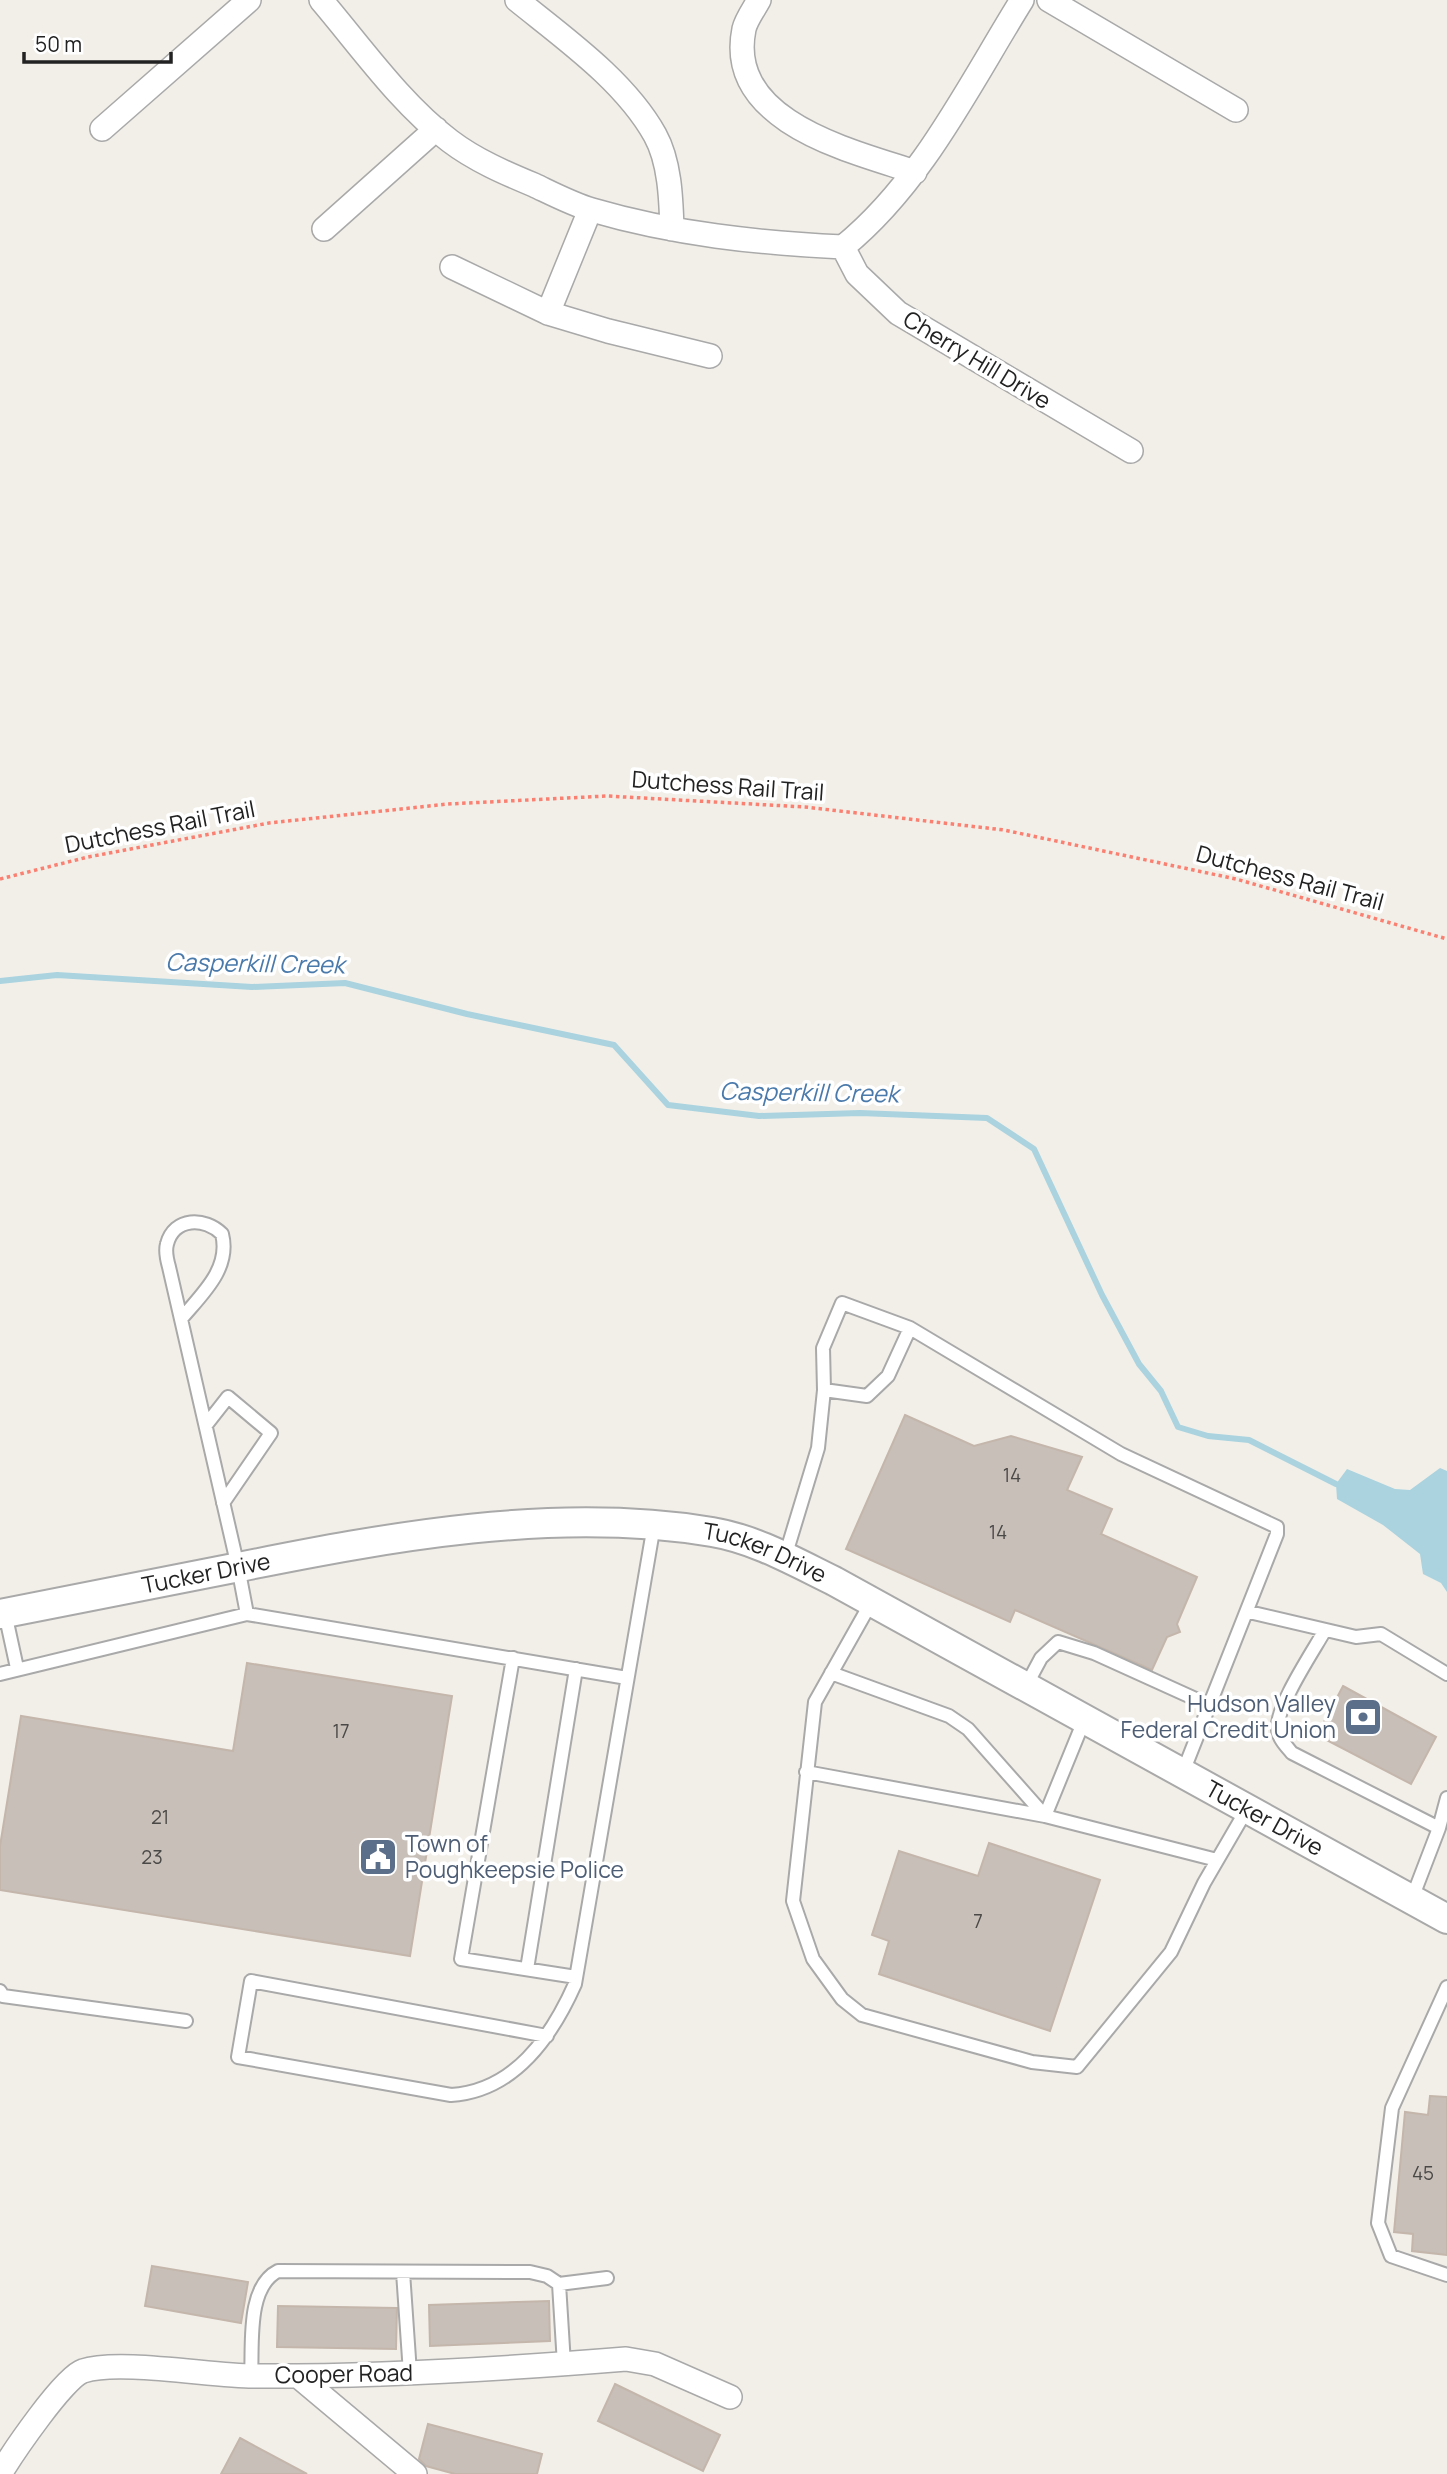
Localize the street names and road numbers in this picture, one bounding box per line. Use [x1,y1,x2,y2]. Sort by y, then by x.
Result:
street label: Cherry Hill Drive [898,302,1057,416]
street label: Dutchess Rail Trail [631,762,825,808]
street label: Dutchess Rail Trail [62,792,258,860]
street label: Dutchess Rail Trail [1193,837,1388,917]
street label: Tucker Drive [701,1514,832,1590]
street label: Tucker Drive [139,1544,273,1601]
street label: Tucker Drive [1200,1772,1330,1863]
street label: Cooper Road [275,2356,413,2390]

